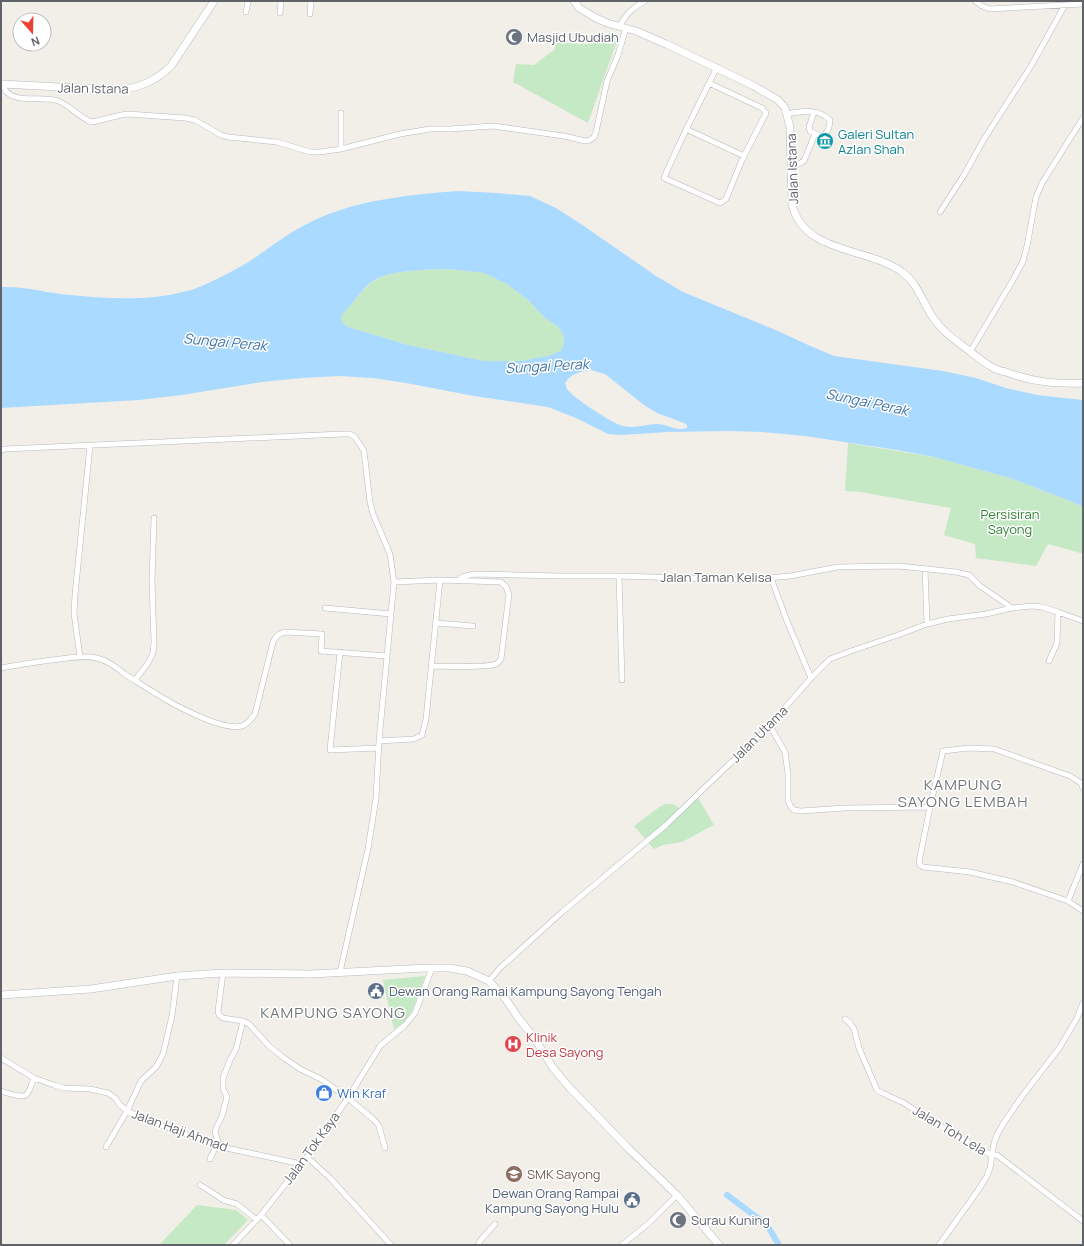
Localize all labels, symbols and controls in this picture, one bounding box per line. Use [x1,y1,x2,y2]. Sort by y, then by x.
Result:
north arrow [12,12,52,52]
mosque icon: Masjid Ubudiah [504,27,524,47]
place label: Masjid Ubudiah [527,28,619,46]
text: N [29,33,42,50]
street label: Jalan Istana [57,78,129,98]
place label: Galeri Sultan Azlan Shah [838,125,914,158]
museum icon: Galeri Sultan Azlan Shah [815,131,835,151]
street label: Jalan Istana [782,133,802,205]
water label: Sungai Perak [183,328,269,355]
water label: Sungai Perak [505,354,591,377]
water label: Sungai Perak [824,384,912,420]
park label: Persisiran Sayong [981,505,1039,538]
street label: Jalan Taman Kelisa [660,568,772,586]
street label: Jalan Utama [727,702,791,766]
district label: KAMPUNG SAYONG LEMBAH [897,774,1029,812]
public building icon: Dewan Orang Ramai Kampung Sayong Tengah [366,981,386,1001]
place label: Dewan Orang Ramai Kampung Sayong Tengah [389,982,662,1000]
district label: KAMPUNG SAYONG [260,1002,406,1023]
place label: Klinik Desa Sayong [526,1028,604,1061]
hospital icon: Klinik Desa Sayong [503,1034,523,1054]
shop icon: Win Kraf [314,1083,334,1103]
place label: Win Kraf [337,1084,387,1102]
street label: Jalan Toh Lela [910,1101,990,1159]
street label: Jalan Haji Ahmad [130,1104,230,1156]
street label: Jalan Tok Kaya [279,1108,343,1188]
school or university icon: SMK Sayong [504,1164,524,1184]
place label: SMK Sayong [527,1165,601,1183]
place label: Dewan Orang Rampai Kampung Sayong Hulu [485,1184,619,1217]
public building icon: Dewan Orang Rampai Kampung Sayong Hulu [622,1190,642,1210]
mosque icon: Surau Kuning [668,1210,688,1230]
place label: Surau Kuning [691,1211,770,1229]

